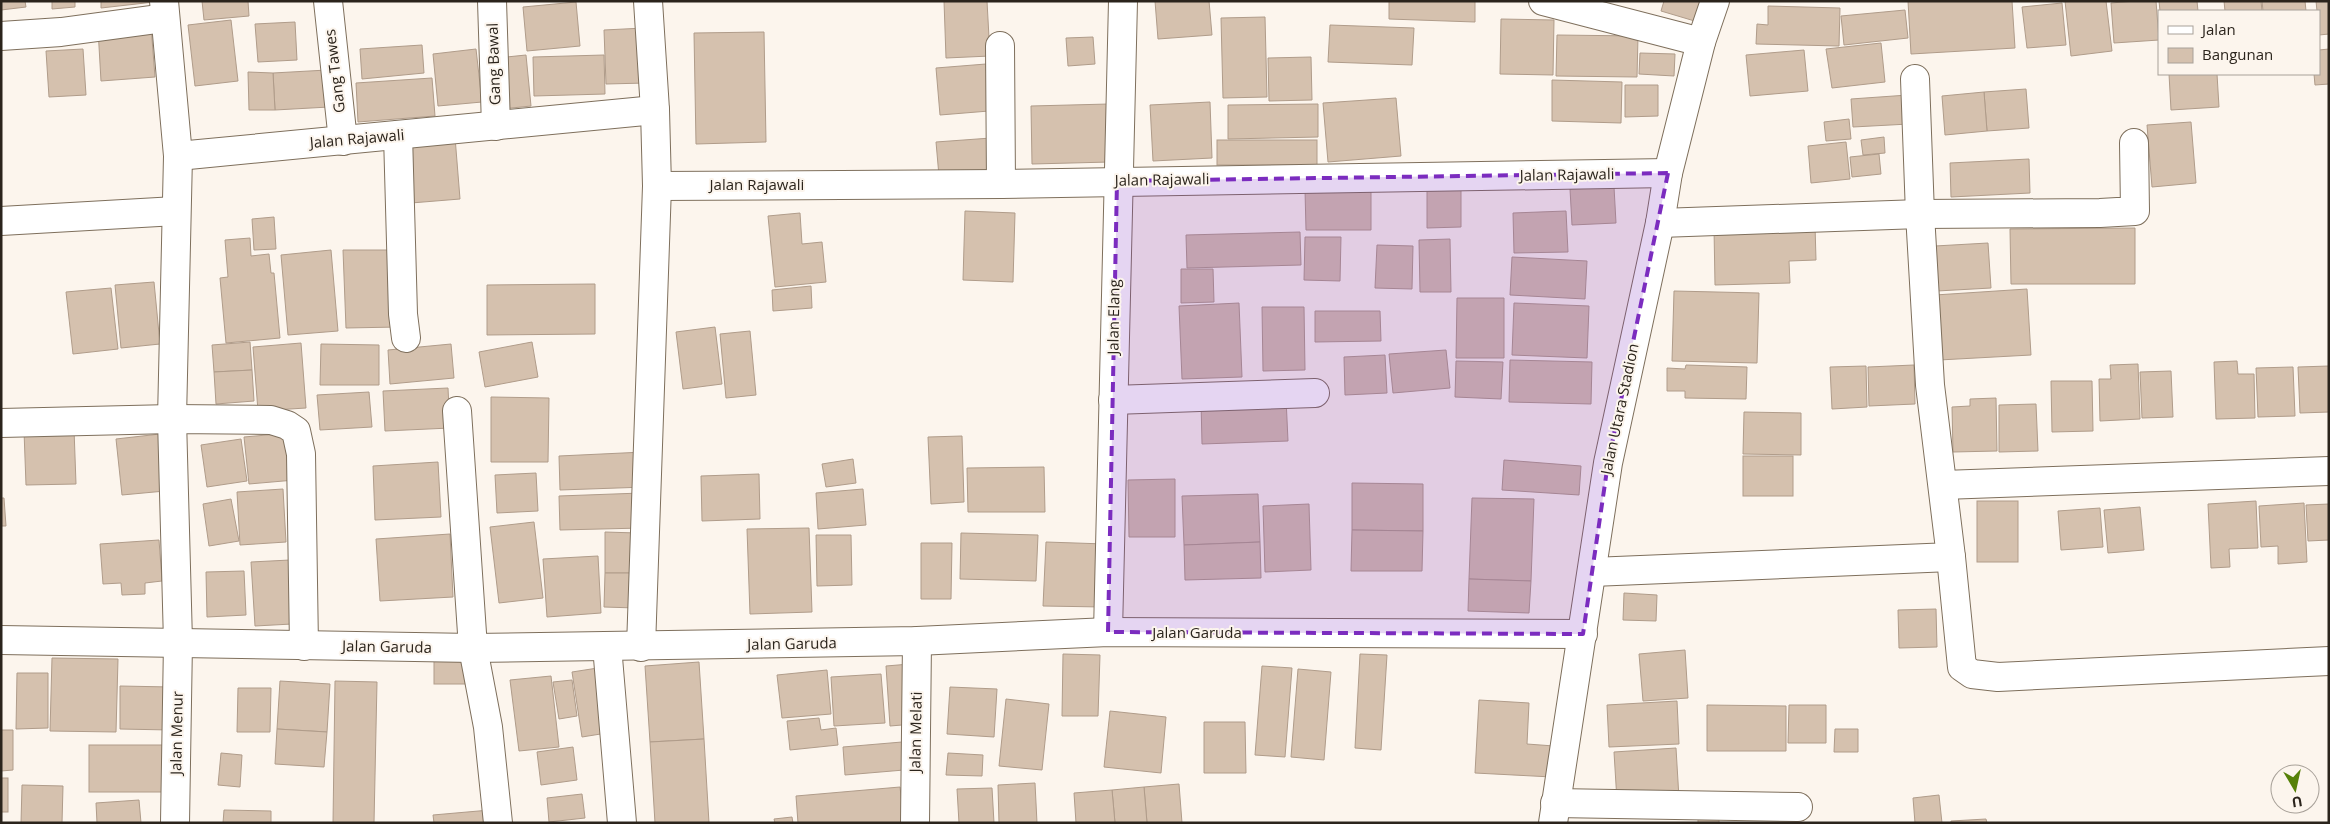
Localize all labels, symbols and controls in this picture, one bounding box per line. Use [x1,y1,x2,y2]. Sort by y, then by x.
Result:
legend [2158,10,2320,75]
text: Jalan [2200,19,2236,39]
street label: Gang Bawal [482,23,504,105]
street label: Gang Tawes [319,28,349,114]
text: Bangunan [2202,44,2273,64]
street label: Jalan Rajawali [307,124,405,152]
street label: Jalan Rajawali [1517,163,1615,185]
street label: Jalan Rajawali [1112,168,1210,190]
street label: Jalan Rajawali [708,174,804,194]
street label: Jalan Elang [1102,279,1124,357]
street label: Jalan Utara Stadion [1595,341,1643,478]
street label: Jalan Garuda [1150,622,1242,642]
street label: Jalan Garuda [745,632,837,654]
street label: Jalan Garuda [340,635,432,657]
street label: Jalan Menur [165,691,187,777]
street label: Jalan Melati [904,691,926,775]
north arrow [2270,764,2320,814]
text: U [2290,792,2304,813]

